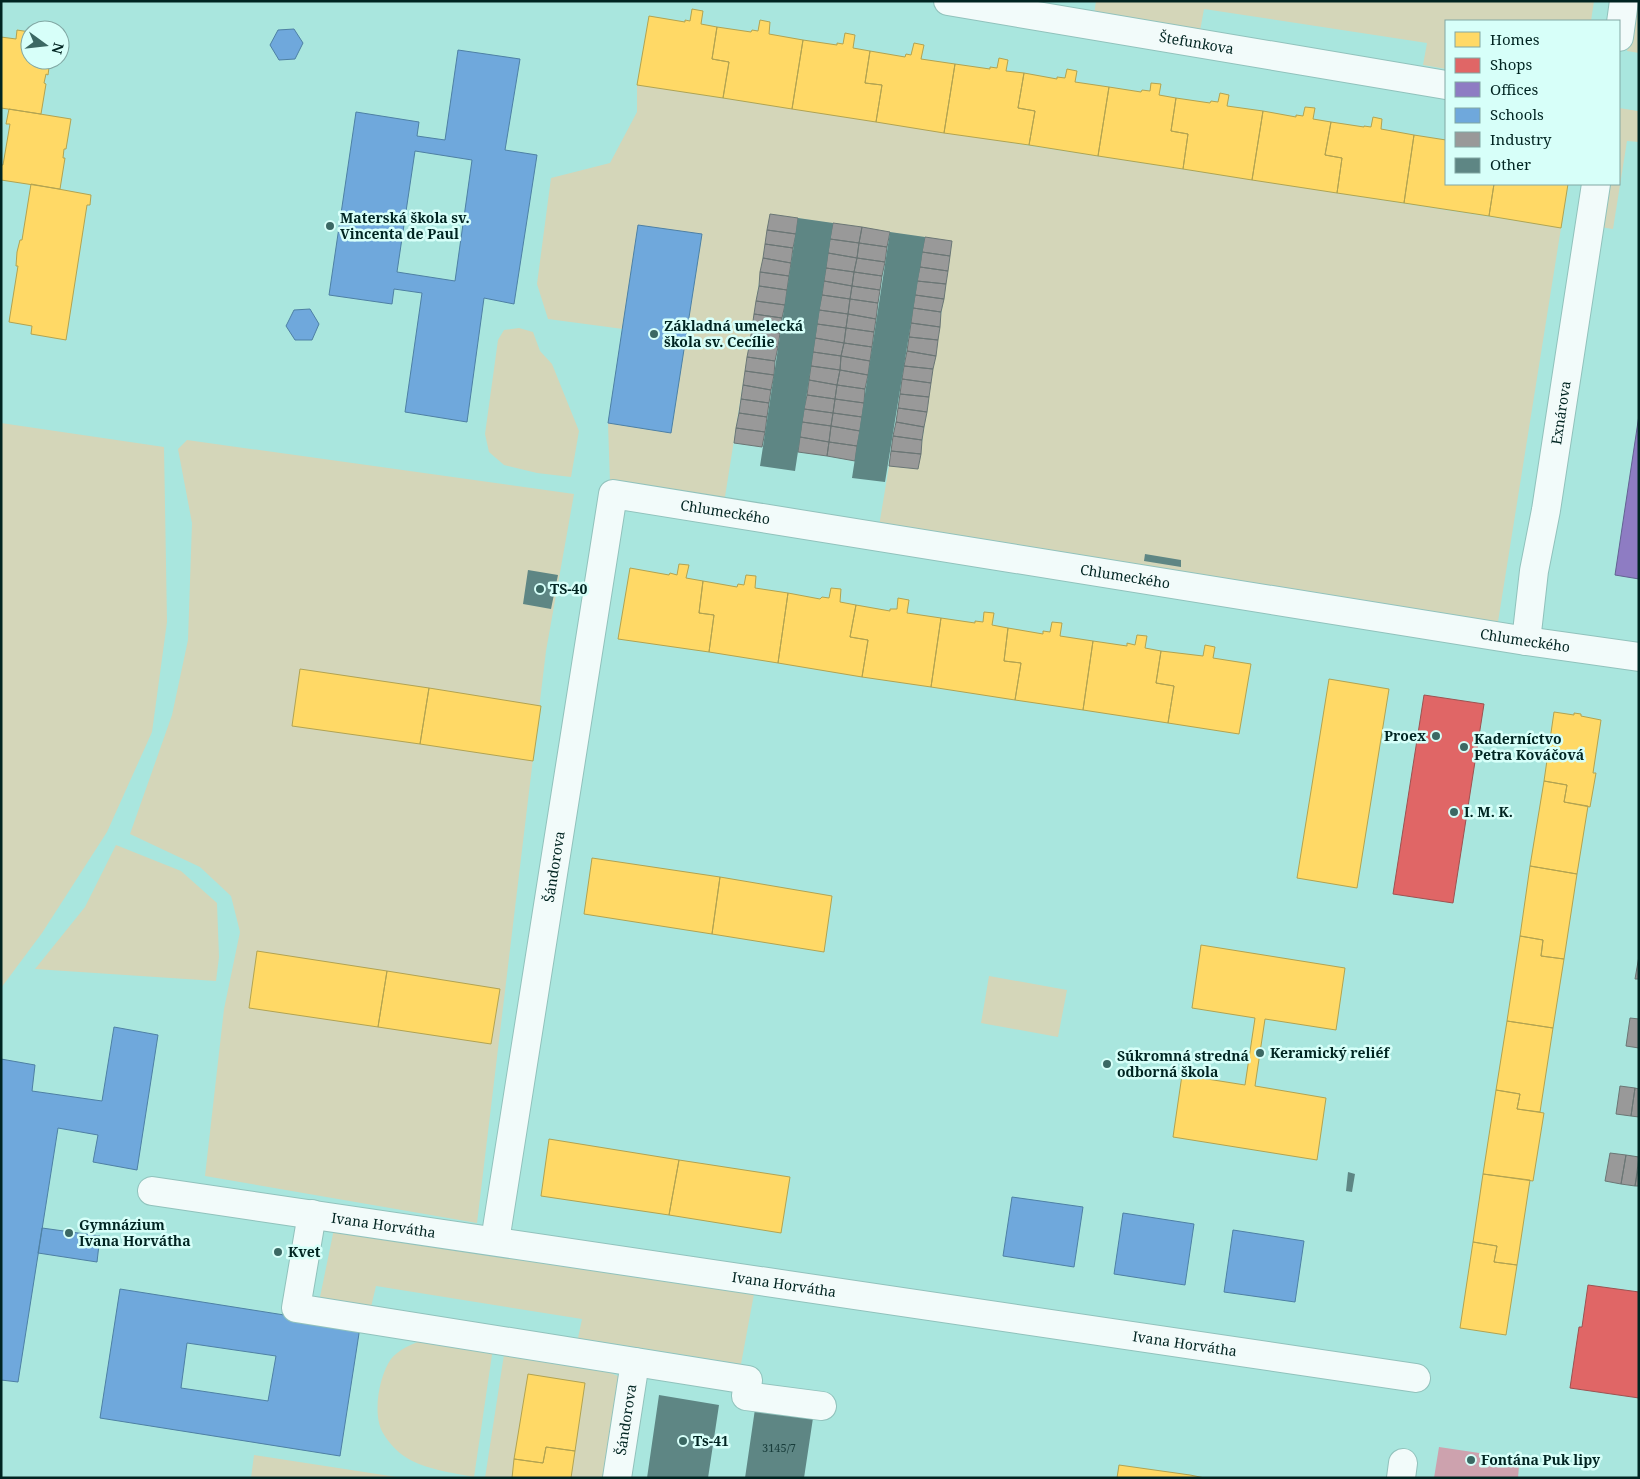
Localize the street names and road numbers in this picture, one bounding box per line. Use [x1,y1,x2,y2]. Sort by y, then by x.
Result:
street label: Štefunkova [1158,27,1235,58]
street label: Exnárova [1546,379,1575,446]
street label: Chlumeckého [679,495,772,528]
street label: Chlumeckého [1079,559,1172,593]
street label: Chlumeckého [1479,624,1571,656]
street label: Šándorova [539,829,569,904]
street label: Ivana Horvátha [330,1208,437,1242]
street label: Ivana Horvátha [731,1267,838,1301]
street label: Ivana Horvátha [1131,1326,1238,1360]
street label: Šándorova [611,1383,640,1457]

